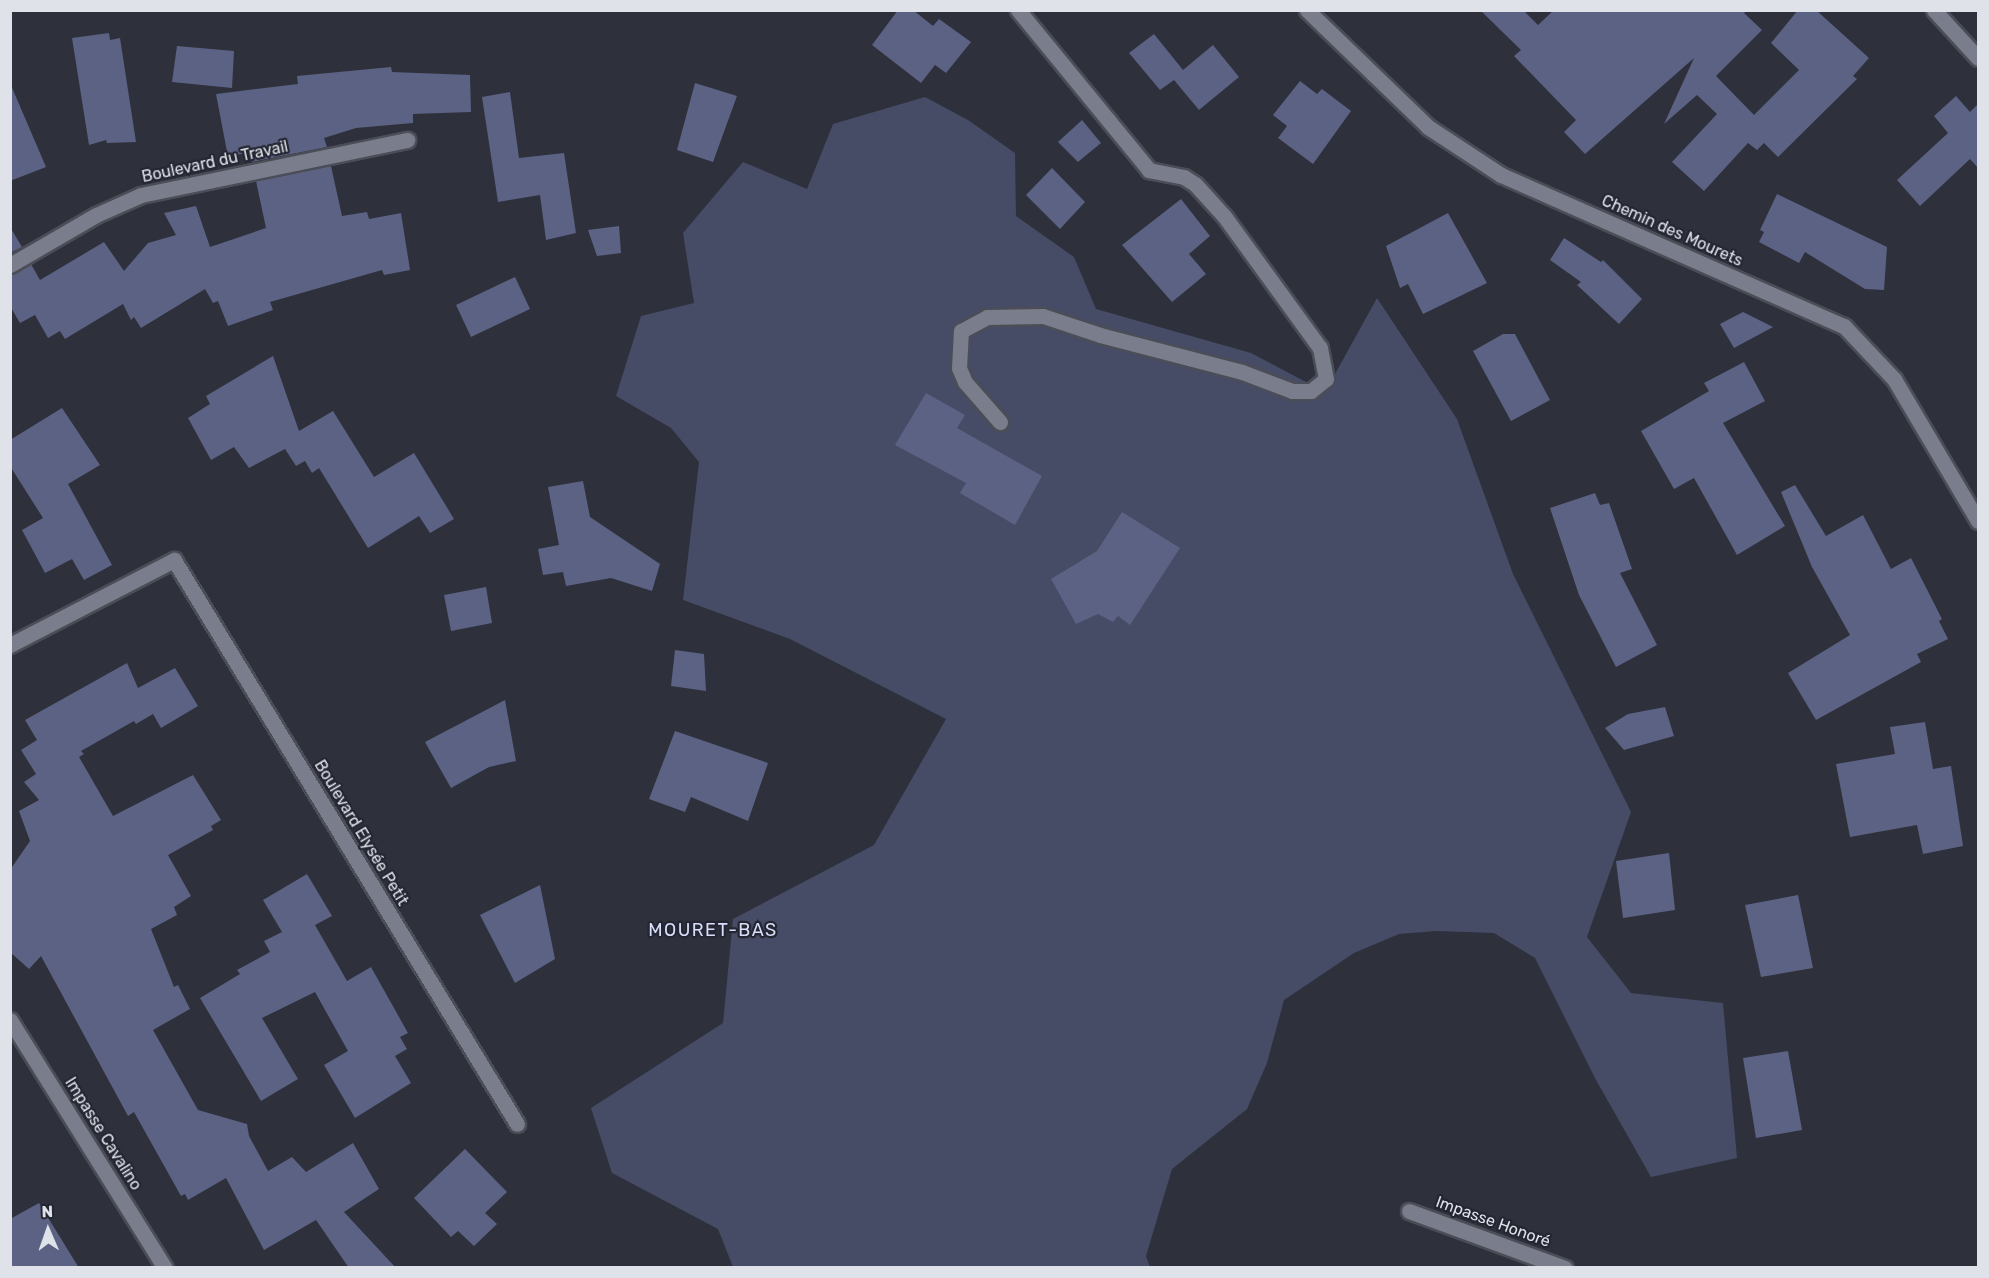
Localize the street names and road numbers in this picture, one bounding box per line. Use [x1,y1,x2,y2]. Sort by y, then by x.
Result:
street label: Boulevard du Travail [140,137,290,187]
street label: Chemin des Mourets [1598,191,1746,271]
street label: Boulevard Elysée Petit [310,757,412,909]
street label: Impasse Cavalino [61,1074,145,1194]
street label: Impasse Honoré [1433,1192,1553,1252]

